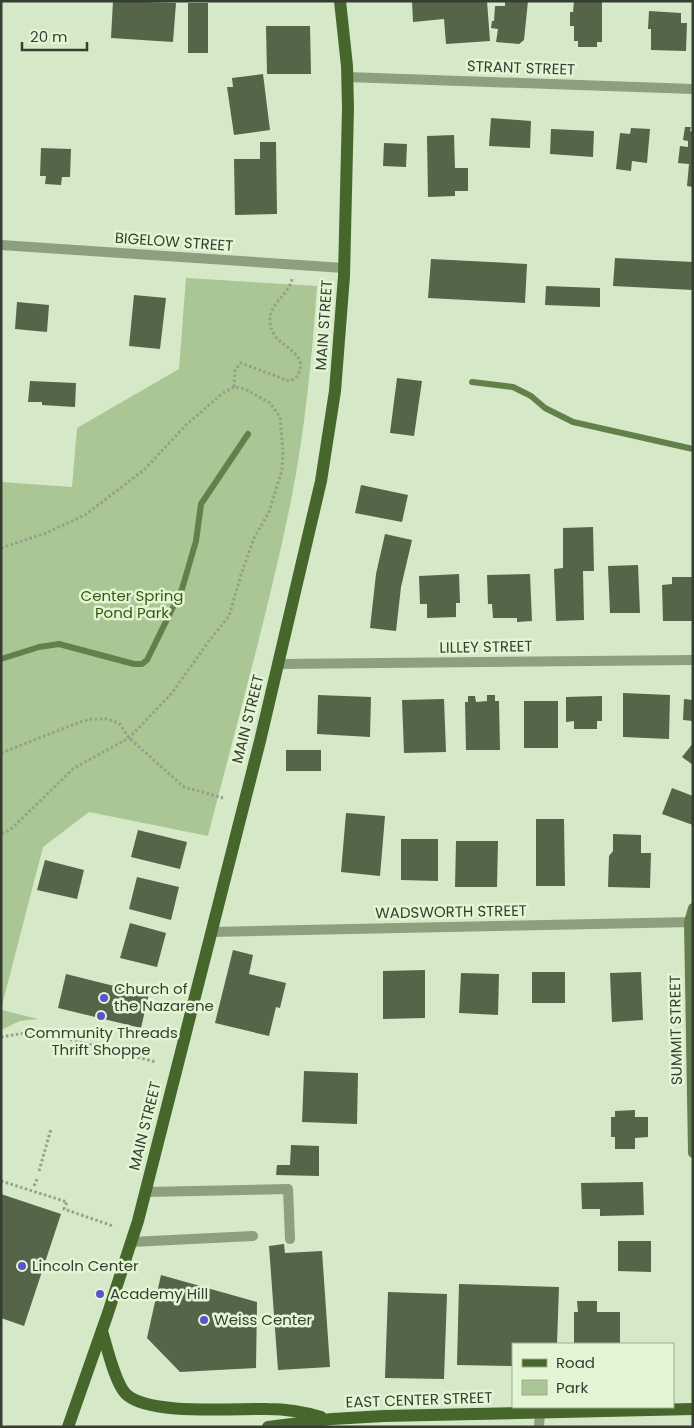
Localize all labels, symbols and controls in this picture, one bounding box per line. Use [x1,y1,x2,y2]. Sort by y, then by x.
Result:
scale bar [22,20,88,52]
text: 20 m [30,26,68,47]
street label: STRANT STREET [466,55,576,80]
street label: BIGELOW STREET [114,227,234,256]
street label: MAIN STREET [310,279,337,371]
park label: Center Spring Pond Park [81,585,183,623]
street label: LILLEY STREET [439,635,533,658]
street label: MAIN STREET [226,672,269,765]
street label: WADSWORTH STREET [375,900,527,923]
street label: SUMMIT STREET [664,975,687,1085]
place label: Church of the Nazarene [114,978,214,1016]
marker: Church of the Nazarene [98,992,110,1004]
marker: Community Threads Thrift Shoppe [95,1010,107,1022]
place label: Community Threads Thrift Shoppe [24,1022,178,1060]
street label: MAIN STREET [123,1079,166,1172]
place label: Lincoln Center [32,1255,139,1276]
marker: Lincoln Center [16,1260,28,1272]
place label: Academy Hill [110,1283,208,1304]
marker: Academy Hill [94,1288,106,1300]
place label: Weiss Center [214,1309,313,1330]
marker: Weiss Center [198,1314,210,1326]
legend [512,1343,674,1408]
text: Road [556,1352,595,1373]
text: Park [556,1377,588,1398]
street label: EAST CENTER STREET [345,1386,493,1413]

